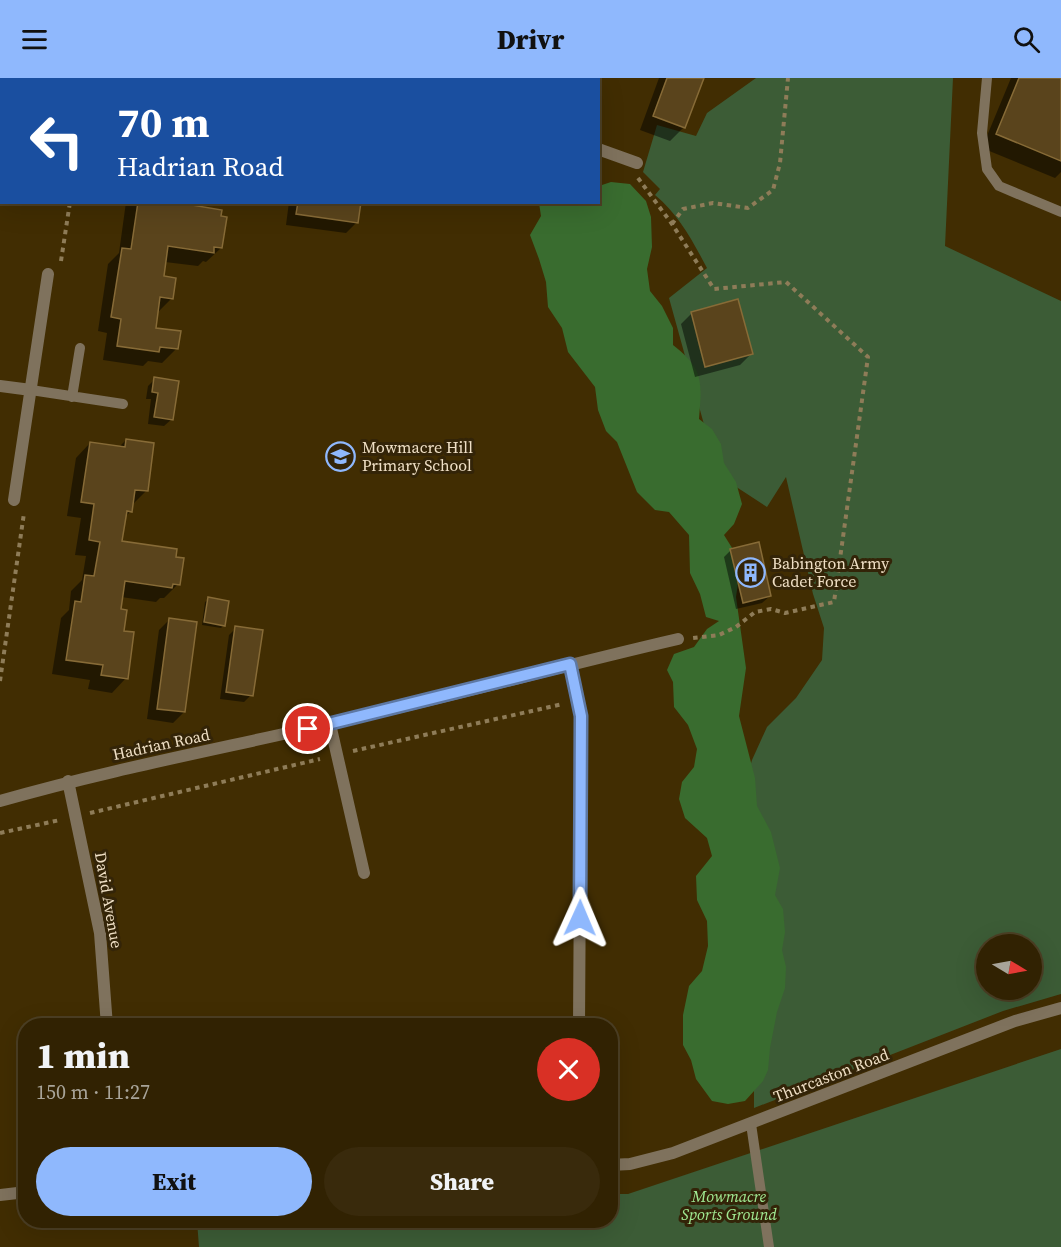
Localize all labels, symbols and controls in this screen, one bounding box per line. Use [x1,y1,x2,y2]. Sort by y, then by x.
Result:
text: Drivr [497,21,564,58]
icon: menu [18,23,51,56]
icon: search [1010,23,1043,56]
text: 70 m [117,93,210,151]
icon: left [18,102,96,180]
text: Hadrian Road [117,148,284,185]
place label: Mowmacre Hill Primary School [362,436,473,476]
school or university icon: Mowmacre Hill Primary School [325,440,357,472]
place label: Babington Army Cadet Force [772,552,890,592]
building icon: Babington Army Cadet Force [735,556,767,588]
pin [282,703,333,754]
icon: arrive [291,712,324,745]
street label: Hadrian Road [110,723,212,765]
street label: David Avenue [90,850,128,950]
position arrow [548,886,612,950]
north arrow [976,934,1042,1000]
map controls [976,934,1042,1000]
text: 1 min [36,1031,130,1080]
button: close [537,1038,600,1101]
street label: Thurcaston Road [770,1043,892,1107]
text: 150 m · 11:27 [36,1078,150,1106]
button: Exit [36,1147,312,1216]
button: Share [324,1147,600,1216]
park label: Mowmacre Sports Ground [681,1185,777,1225]

